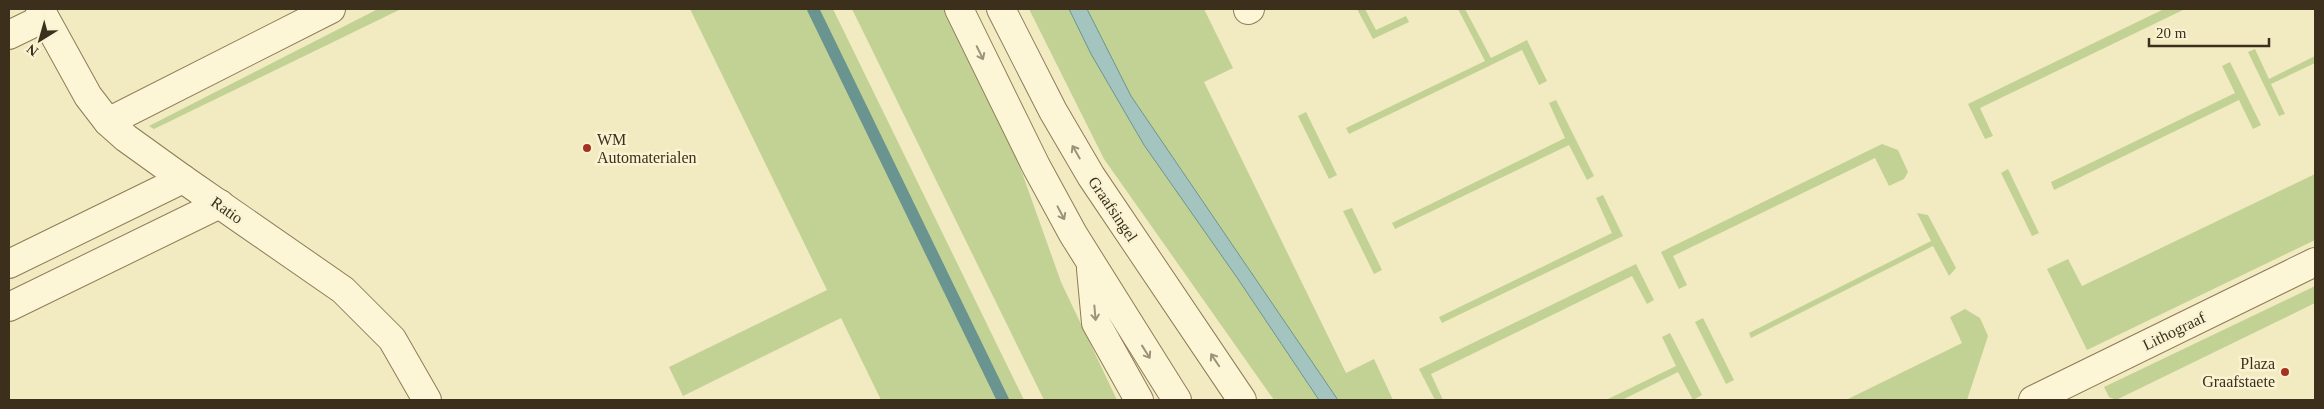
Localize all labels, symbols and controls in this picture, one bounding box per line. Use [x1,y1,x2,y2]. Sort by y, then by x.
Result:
north arrow [15,15,65,65]
scale bar [2149,15,2269,47]
text: 20 m [2156,25,2187,41]
text: N [24,41,41,59]
one-way arrow [976,45,986,60]
place label: WM Automaterialen [597,131,697,166]
marker: WM Automaterialen [581,142,593,154]
one-way arrow [1071,145,1081,159]
street label: Graafsingel [1084,173,1141,246]
street label: Ratio [208,193,246,227]
one-way arrow [1056,206,1066,221]
one-way arrow [1091,305,1100,321]
street label: Lithograaf [2140,308,2209,354]
one-way arrow [1142,344,1152,358]
one-way arrow [1210,353,1220,367]
place label: Plaza Graafstaete [2202,355,2275,390]
marker: Plaza Graafstaete [2279,366,2291,378]

